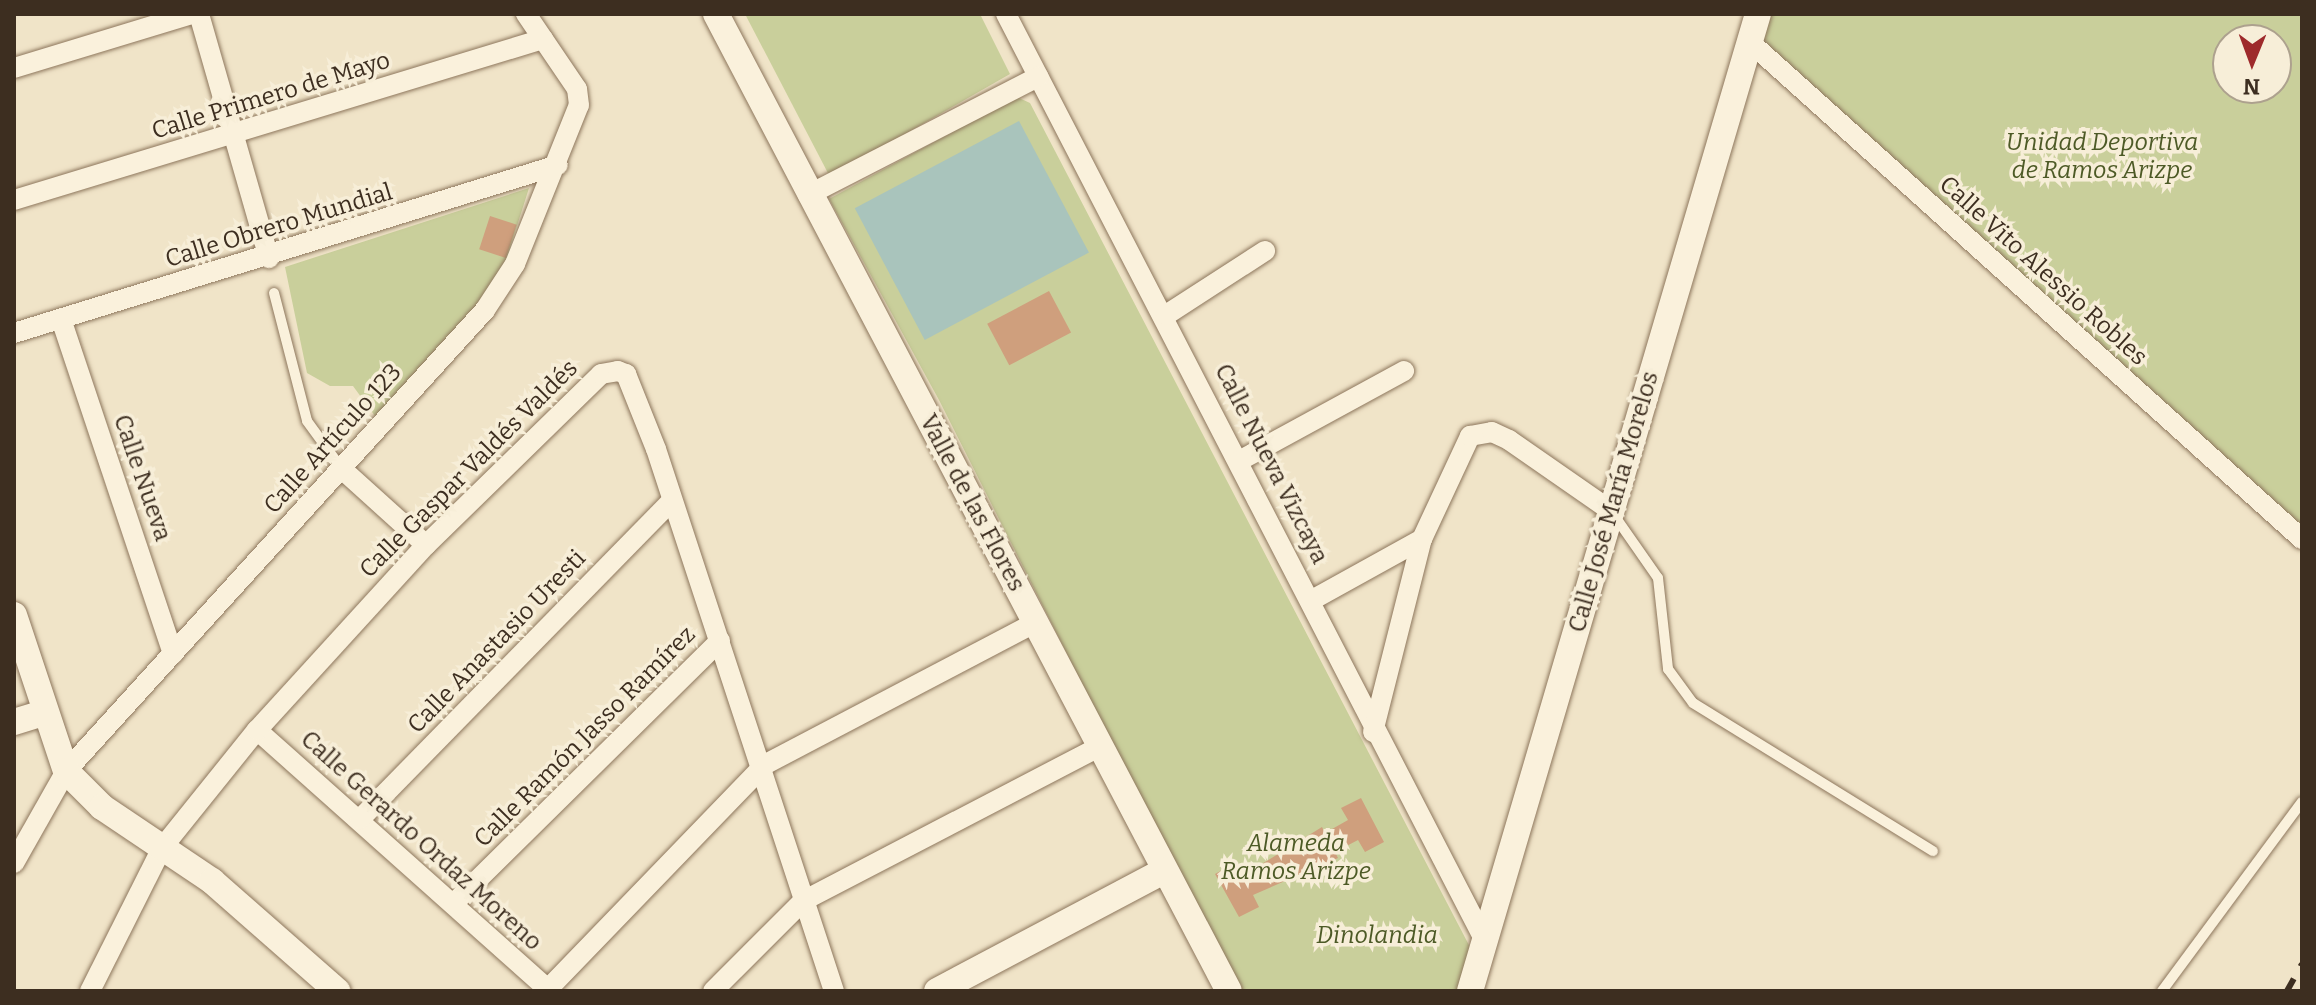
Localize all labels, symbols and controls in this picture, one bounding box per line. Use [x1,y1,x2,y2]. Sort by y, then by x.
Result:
north arrow [2212,24,2292,104]
street label: Calle Primero de Mayo [148,46,394,146]
text: N [2243,73,2260,100]
park label: Unidad Deportiva de Ramos Arizpe [2006,129,2198,185]
street label: Calle Vito Alessio Robles [1933,170,2153,372]
street label: Calle Obrero Mundial [162,178,396,274]
street label: Calle Gaspar Valdés Valdés [354,354,584,584]
street label: Calle Artículo 123 [258,358,408,520]
street label: Calle Nueva Vizcaya [1208,359,1334,569]
street label: Calle José María Morelos [1563,368,1665,636]
street label: Valle de las Flores [913,410,1031,596]
street label: Calle Nueva [107,411,177,545]
street label: Calle Anastasio Uresti [402,544,592,740]
street label: Calle Ramón Jasso Ramírez [469,621,701,853]
street label: Calle Gerardo Ordaz Moreno [295,725,547,957]
park label: Alameda Ramos Arizpe [1221,830,1371,886]
park label: Dinolandia [1316,922,1438,950]

